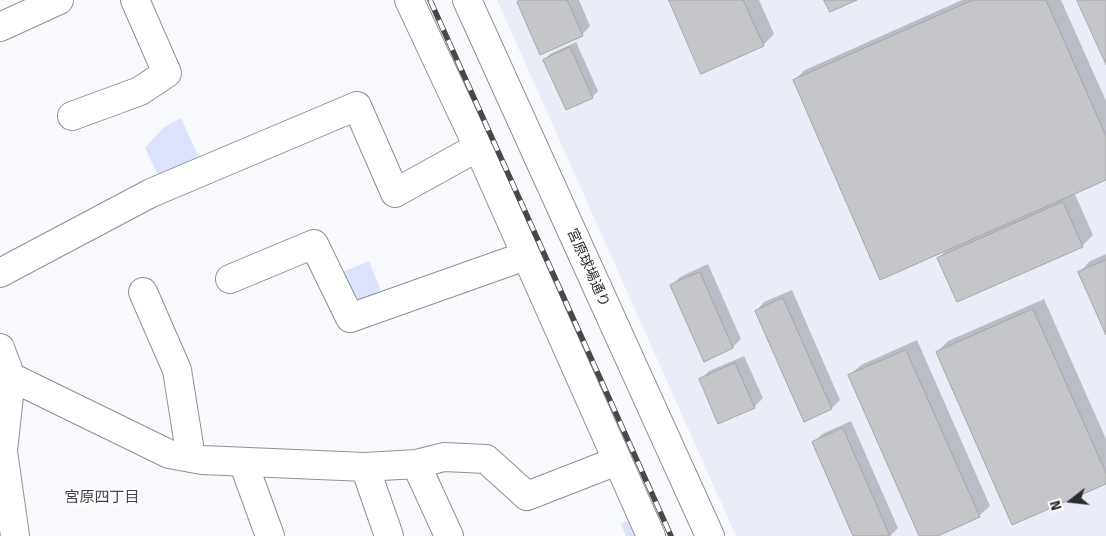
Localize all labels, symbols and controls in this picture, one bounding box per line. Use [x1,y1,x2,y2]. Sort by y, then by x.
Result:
street label: 宮原球場通り [563,226,613,310]
north arrow [1046,476,1096,526]
district label: 宮原四丁目 [65,489,139,507]
text: N [1047,498,1066,512]

